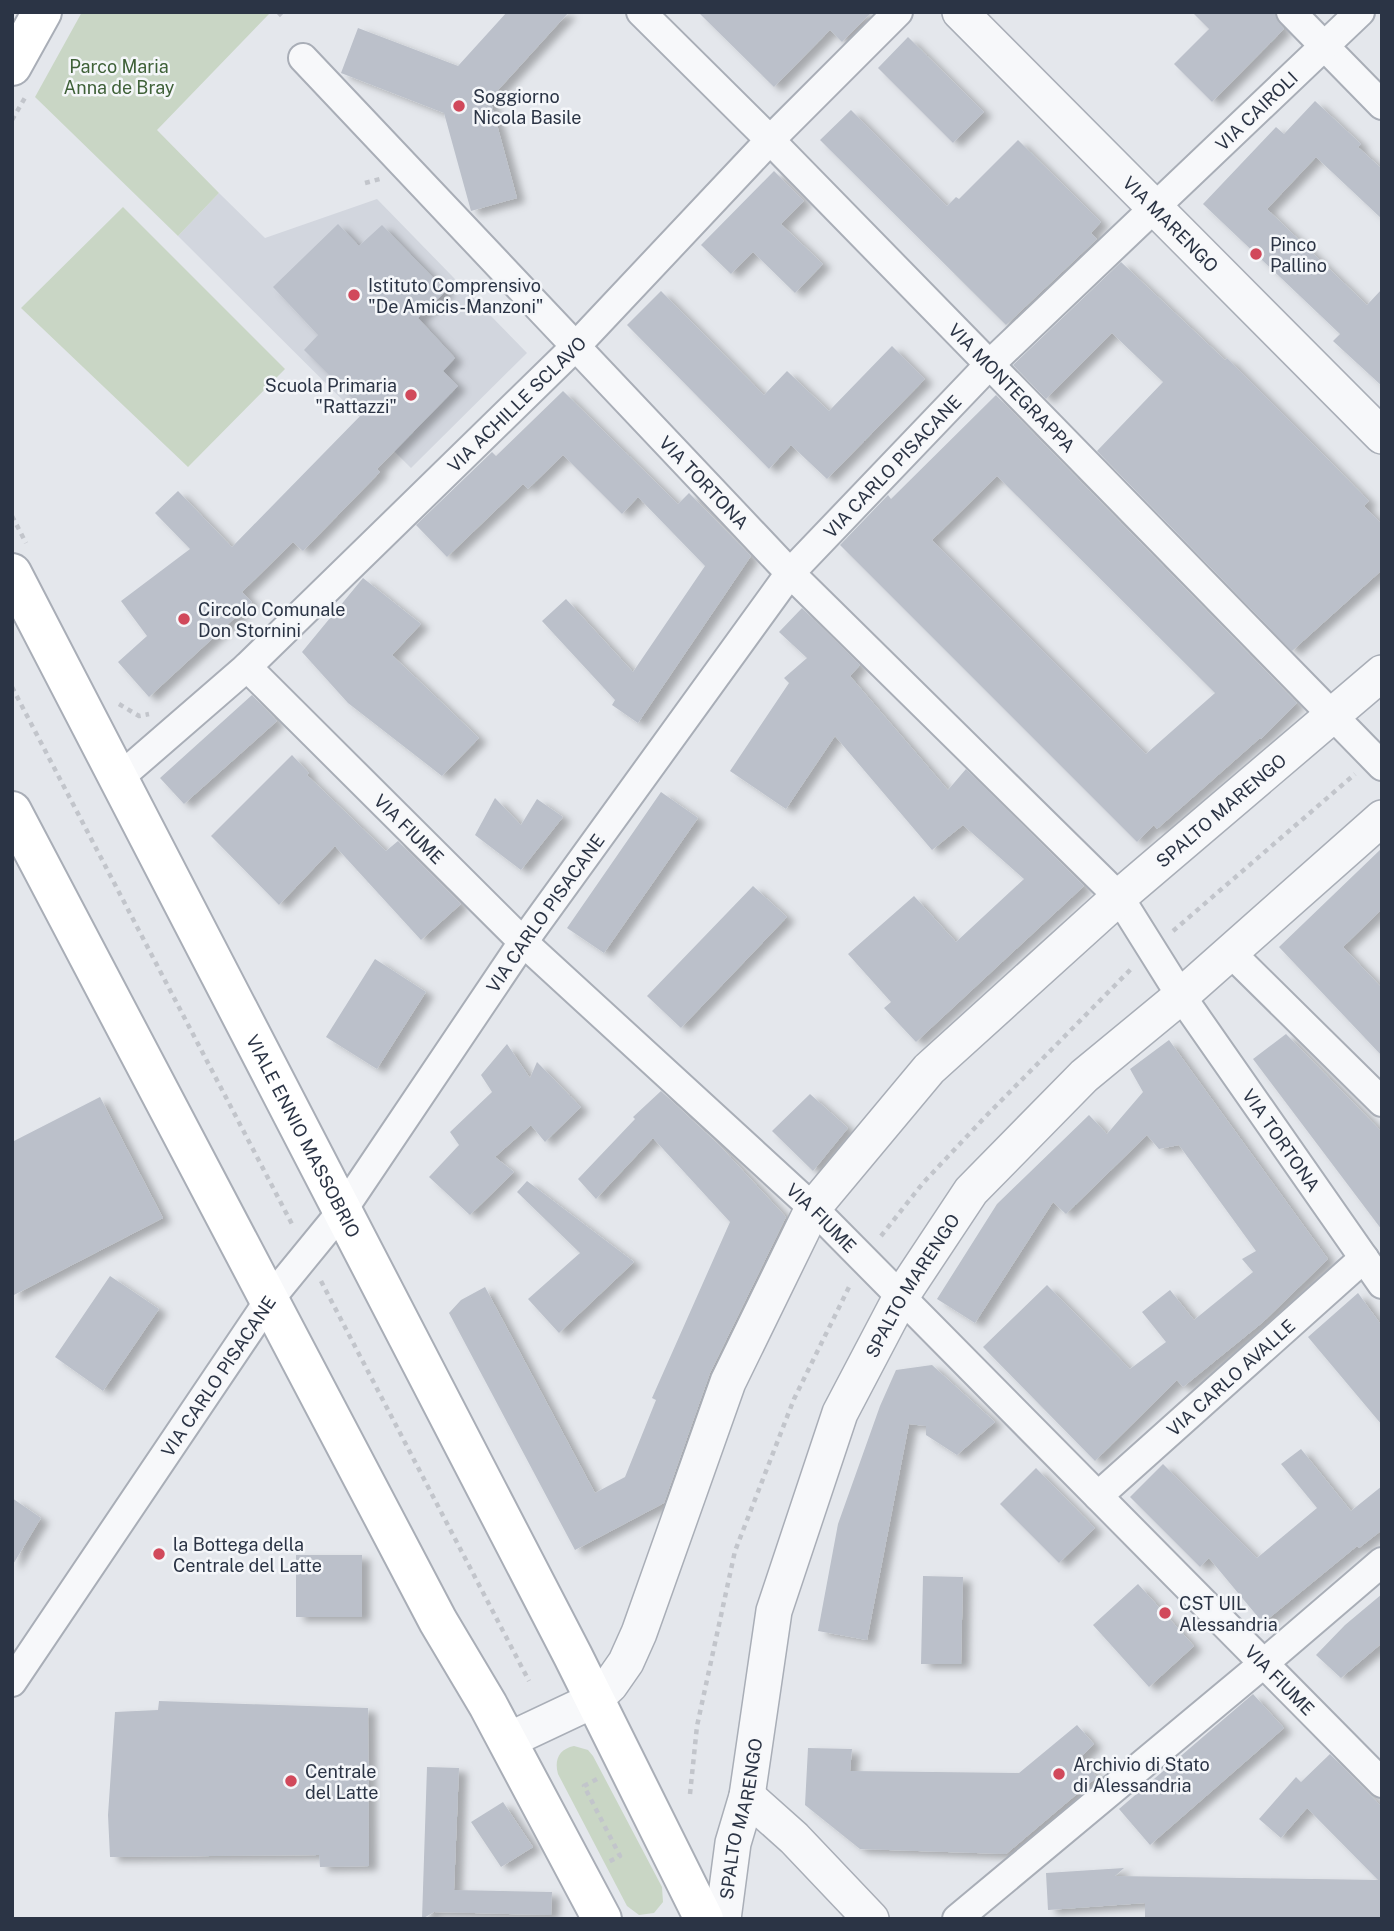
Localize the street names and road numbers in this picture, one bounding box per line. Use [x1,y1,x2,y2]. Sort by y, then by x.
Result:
street label: VIA CAIROLI [1211,67,1302,155]
street label: VIA MARENGO [1119,172,1223,276]
street label: VIA MONTEGRAPPA [944,319,1080,457]
street label: VIA ACHILLE SCLAVO [443,332,590,476]
street label: VIA CARLO PISACANE [819,391,965,542]
street label: VIA TORTONA [655,431,753,533]
street label: SPALTO MARENGO [1152,749,1290,871]
street label: VIA FIUME [370,789,448,868]
street label: VIA CARLO PISACANE [482,830,608,996]
street label: VIALE ENNIO MASSOBRIO [242,1031,365,1241]
street label: VIA TORTONA [1238,1085,1325,1196]
street label: VIA FIUME [782,1179,861,1256]
street label: SPALTO MARENGO [861,1210,964,1361]
street label: VIA CARLO PISACANE [157,1292,280,1460]
street label: VIA CARLO AVALLE [1162,1315,1299,1440]
street label: VIA FIUME [1241,1641,1319,1719]
street label: SPALTO MARENGO [715,1737,766,1901]

